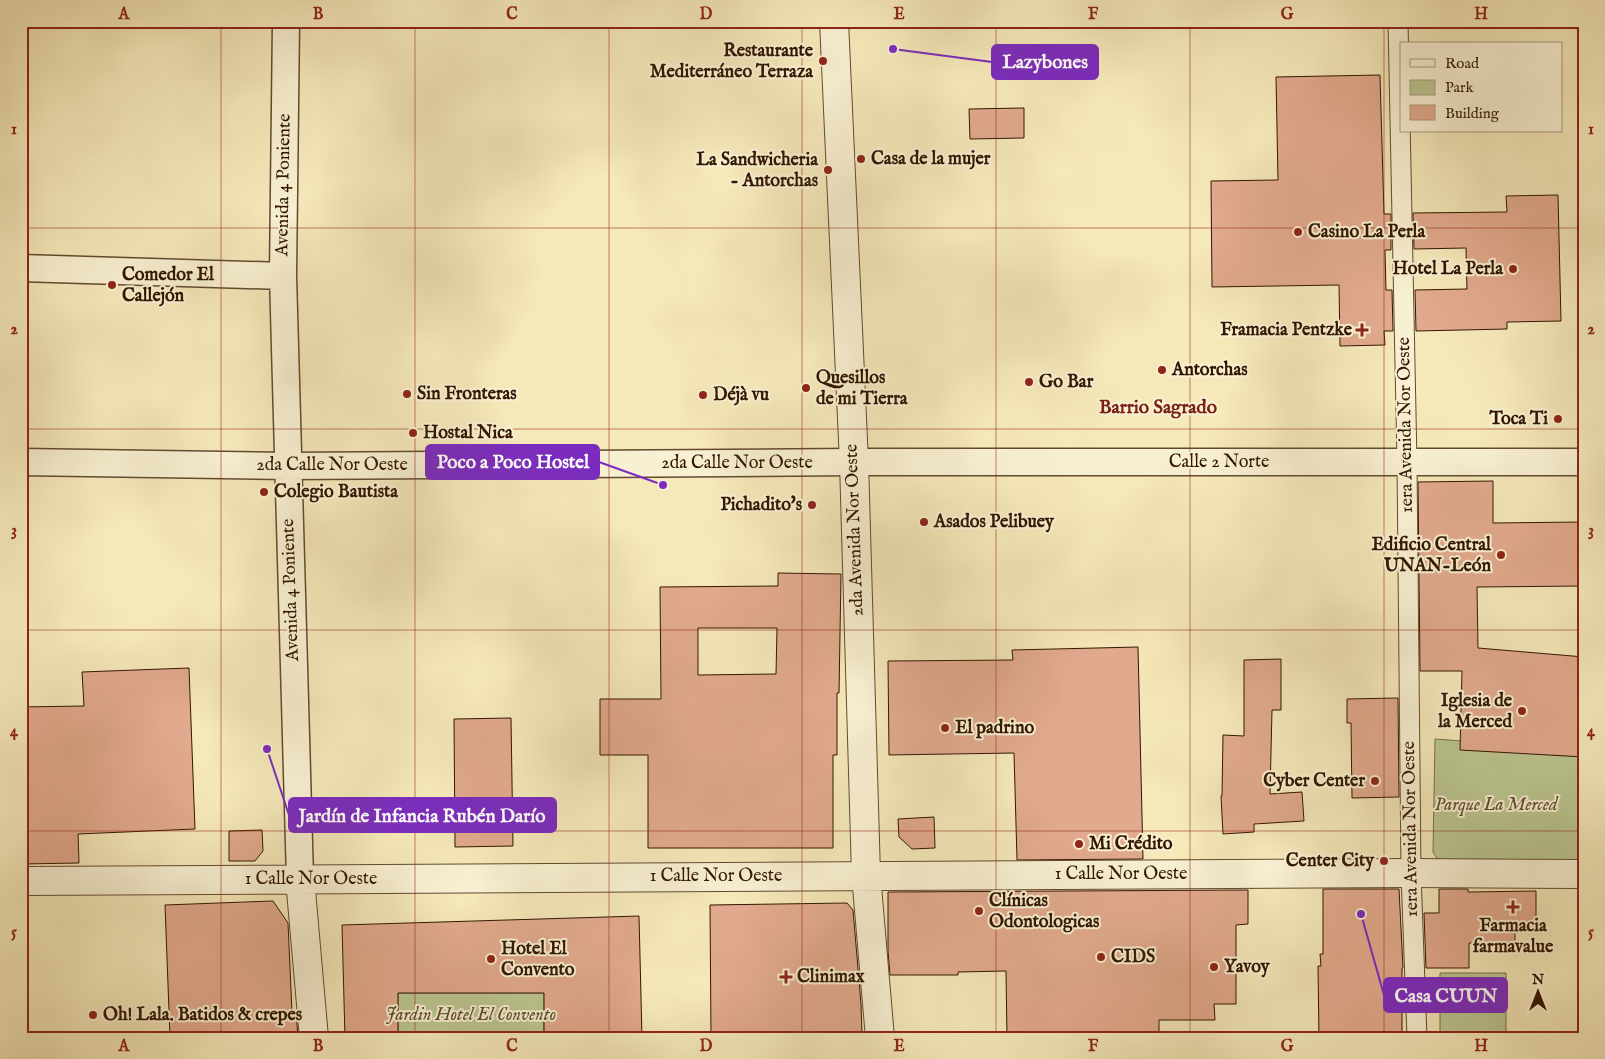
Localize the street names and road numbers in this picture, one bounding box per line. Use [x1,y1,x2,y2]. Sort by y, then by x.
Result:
street label: Avenida 4 Poniente [271,114,297,257]
street label: 1era Avenida Nor Oeste [1393,337,1419,513]
street label: 2da Avenida Nor Oeste [840,443,870,617]
street label: Calle 2 Norte [1169,451,1269,474]
street label: 2da Calle Nor Oeste [661,452,813,475]
street label: 2da Calle Nor Oeste [256,454,408,477]
street label: Avenida 4 Poniente [277,518,305,663]
street label: 1era Avenida Nor Oeste [1398,741,1424,917]
street label: 1 Calle Nor Oeste [1055,863,1187,886]
street label: 1 Calle Nor Oeste [650,865,782,888]
street label: 1 Calle Nor Oeste [245,868,377,891]

